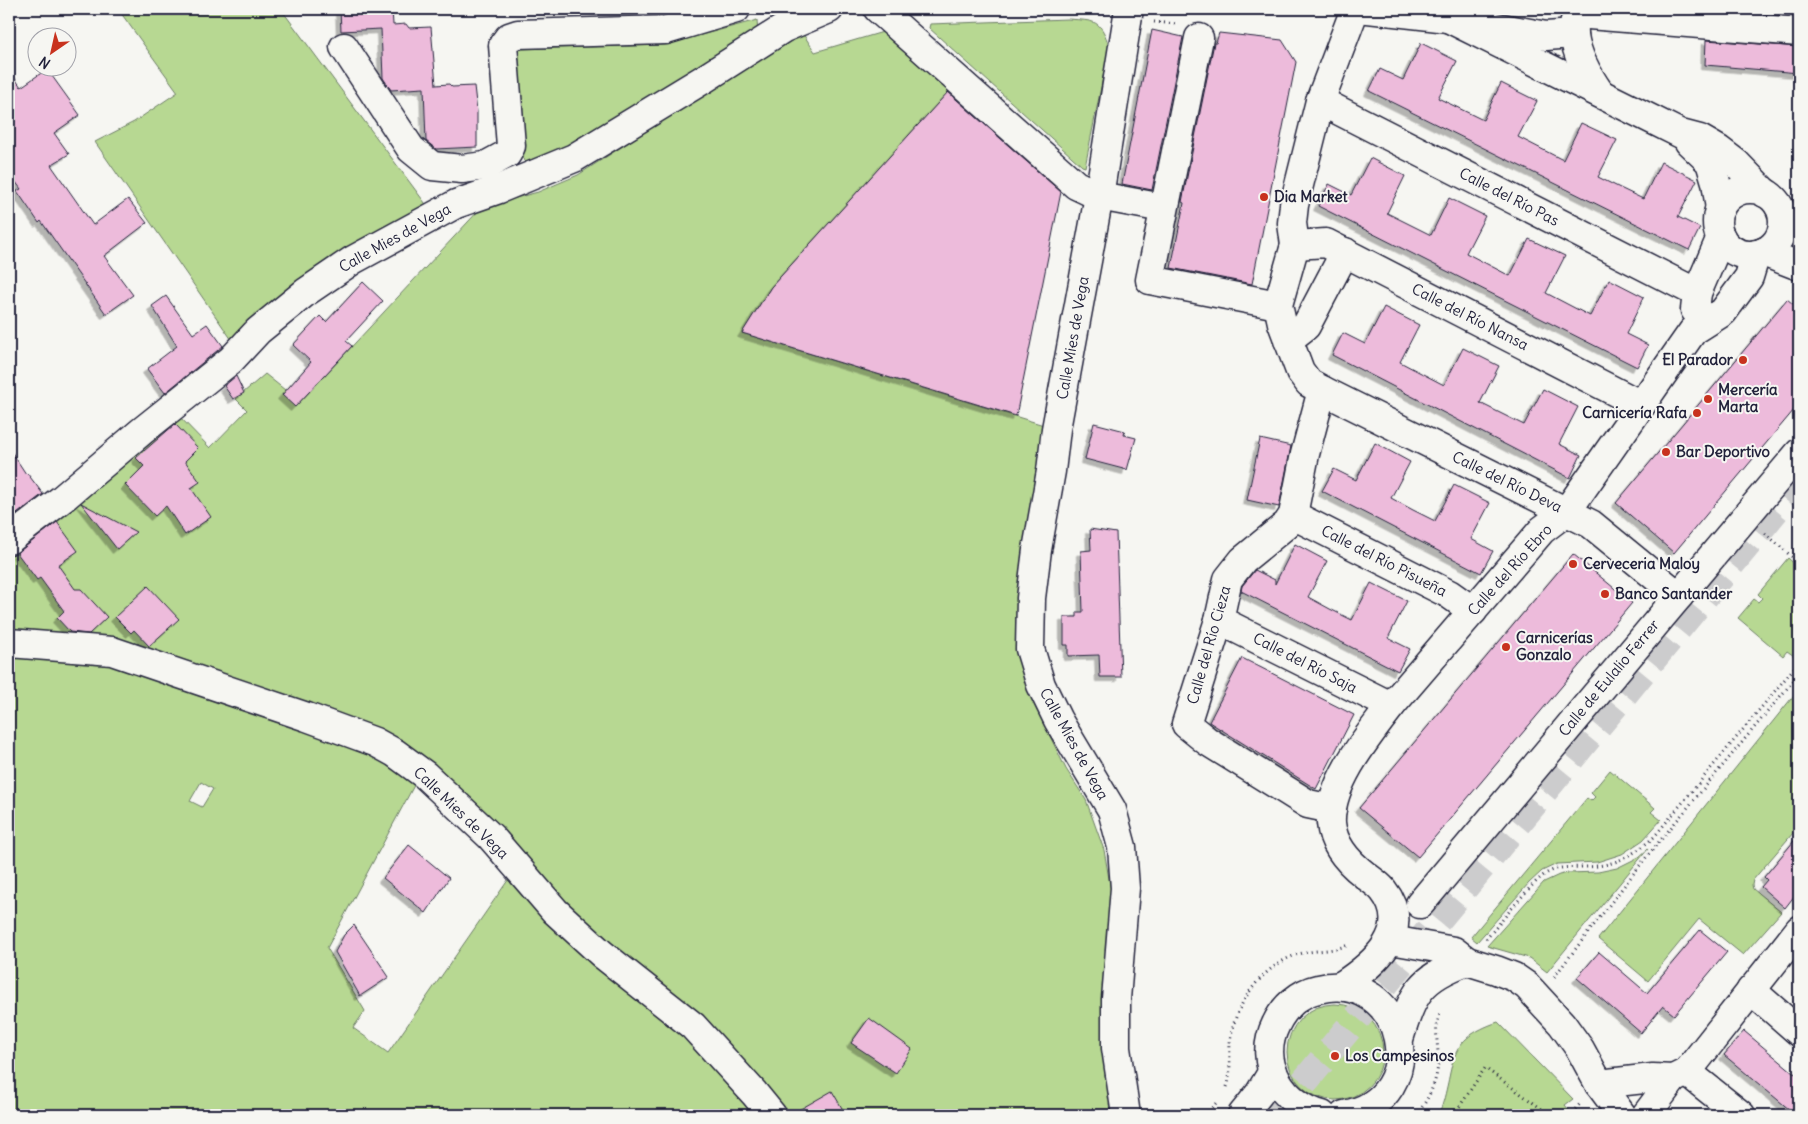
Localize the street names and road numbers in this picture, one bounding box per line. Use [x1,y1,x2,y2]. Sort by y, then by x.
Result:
street label: Calle del Río Pas [1456,163,1562,230]
street label: Calle Mies de Vega [336,199,454,276]
street label: Calle Mies de Vega [1052,274,1093,401]
street label: Calle del Río Nansa [1409,279,1532,354]
street label: Calle del Río Deva [1449,447,1566,517]
street label: Calle del Río Ebro [1463,520,1556,619]
street label: Calle del Río Pisueña [1318,521,1451,601]
street label: Calle del Río Cieza [1183,583,1235,706]
street label: Calle de Eulalio Ferrer [1554,615,1663,740]
street label: Calle del Río Saja [1250,628,1361,697]
street label: Calle Mies de Vega [1036,685,1113,803]
street label: Calle Mies de Vega [410,762,513,863]

